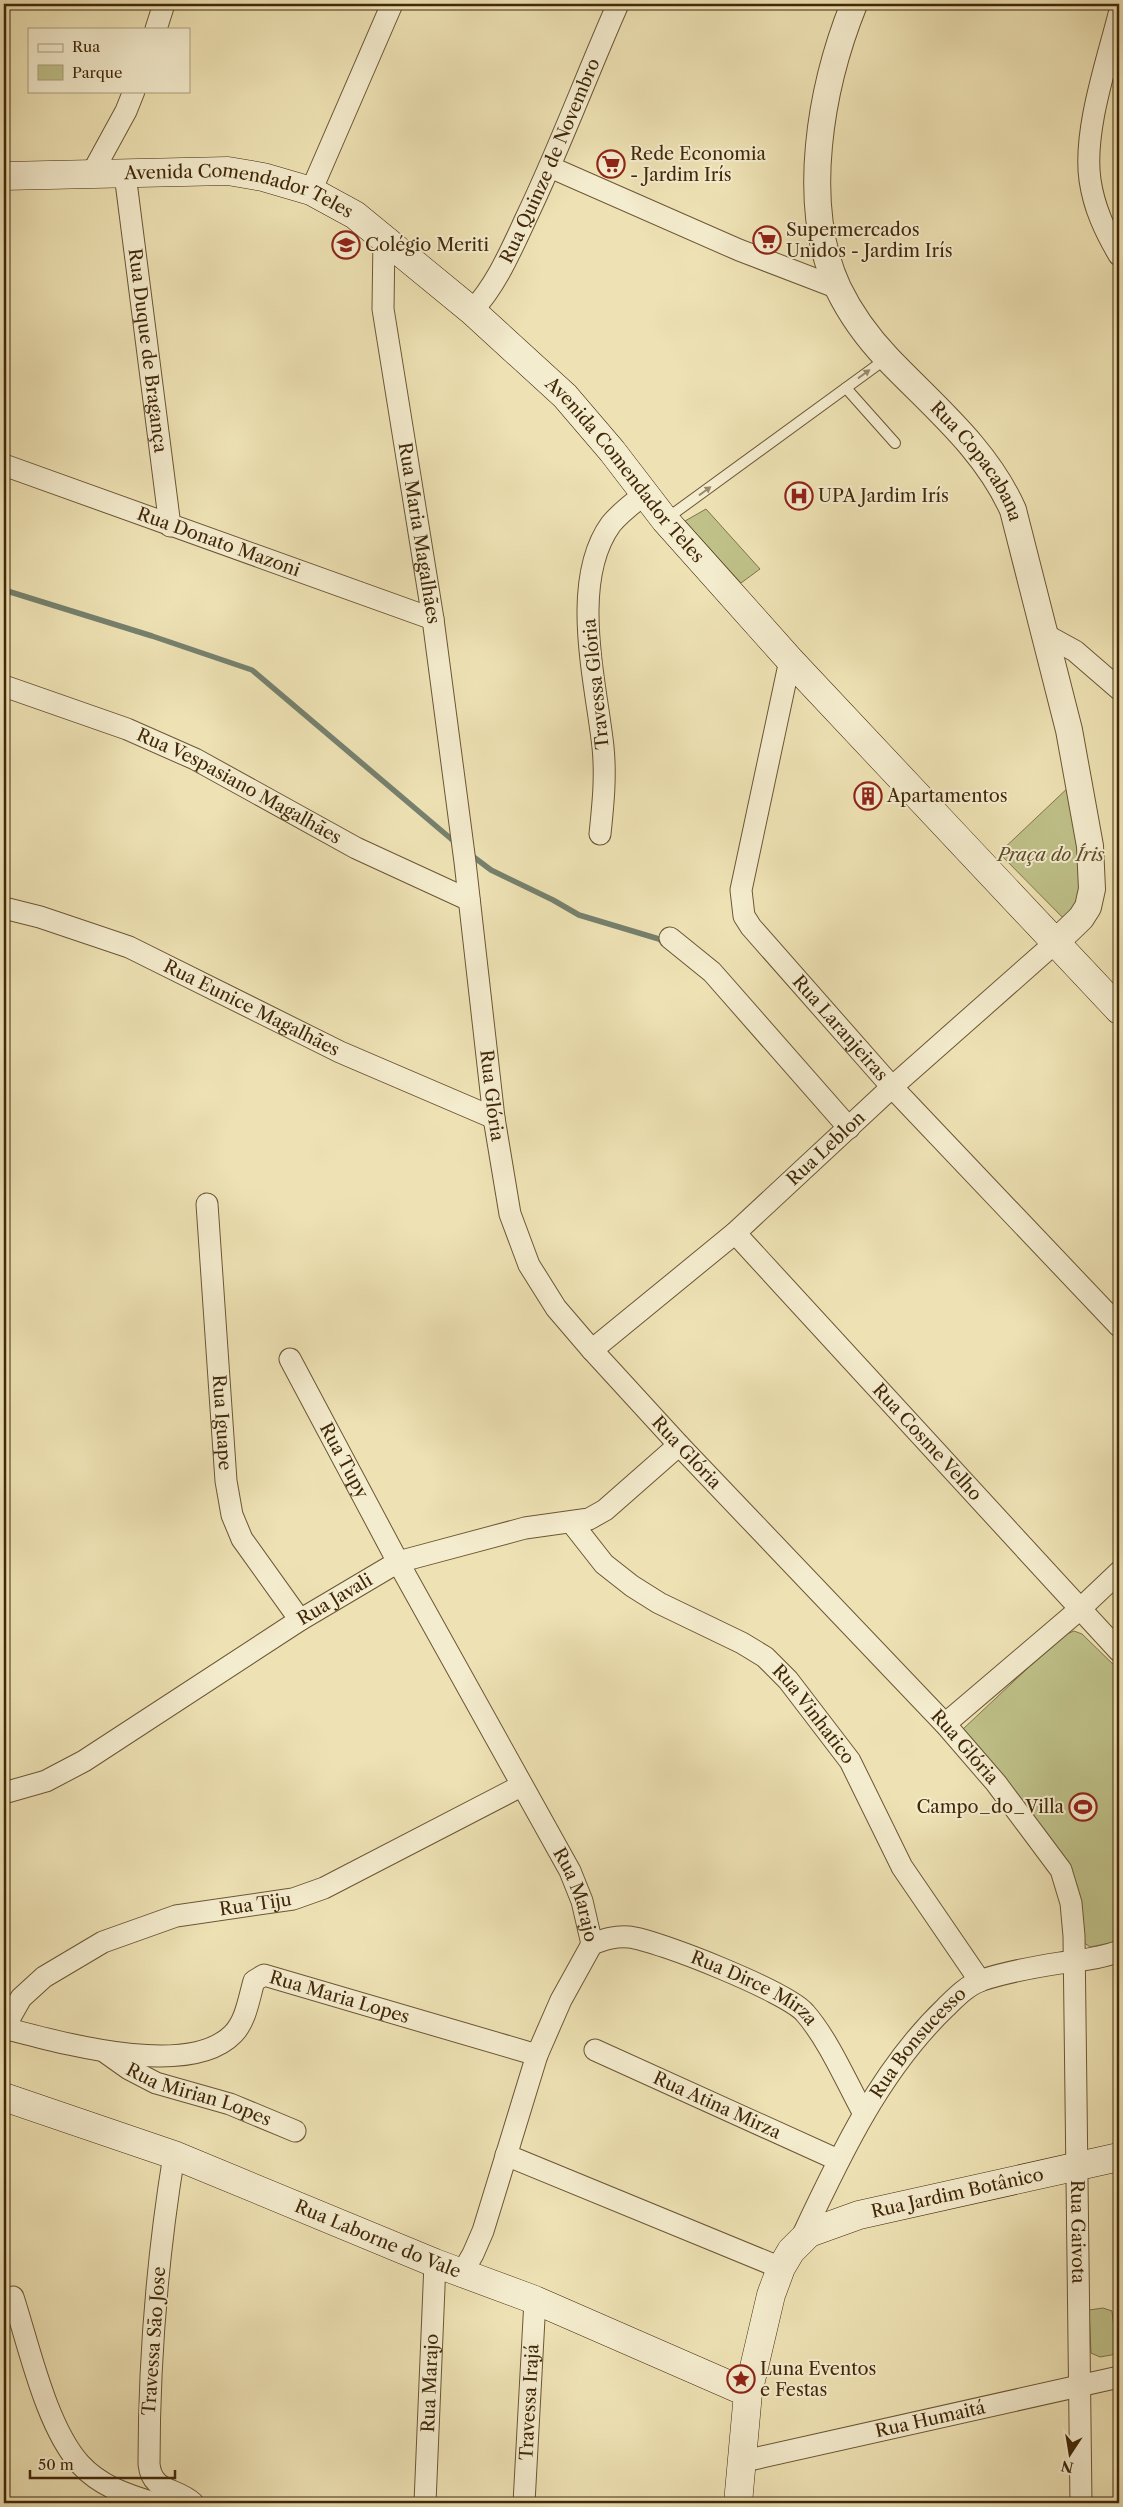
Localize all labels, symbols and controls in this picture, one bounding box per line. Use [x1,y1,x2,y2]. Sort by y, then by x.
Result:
legend [28,28,190,92]
text: Rua [72,37,100,56]
street label: Rua Quinze de Novembro [495,55,605,267]
text: Parque [72,63,122,82]
place label: Rede Economia - Jardim Irís [630,143,766,186]
supermarket icon: Rede Economia - Jardim Irís [596,149,626,179]
street label: Avenida Comendador Teles [123,159,357,223]
place label: Supermercados Unidos - Jardim Irís [786,219,952,262]
supermarket icon: Supermercados Unidos - Jardim Irís [752,225,782,255]
school or university icon: Colégio Meriti [331,230,361,260]
place label: Colégio Meriti [365,234,489,256]
street label: Rua Duque de Bragança [124,247,172,454]
one-way arrow [857,369,870,380]
street label: Avenida Comendador Teles [540,372,709,567]
street label: Rua Copacabana [926,397,1027,524]
street label: Rua Maria Magalhães [394,441,445,625]
hospital icon: UPA Jardim Irís [784,481,814,511]
place label: UPA Jardim Irís [818,485,949,507]
one-way arrow [698,486,712,496]
street label: Rua Donato Mazoni [134,503,304,582]
street label: Travessa Glória [578,617,614,751]
street label: Rua Vespasiano Magalhães [133,724,345,849]
building icon: Apartamentos [853,781,883,811]
place label: Apartamentos [886,785,1008,807]
park label: Praça do Íris [996,843,1105,866]
street label: Rua Eunice Magalhães [160,955,343,1061]
street label: Rua Laranjeiras [788,971,892,1085]
street label: Rua Glória [475,1049,509,1143]
street label: Rua Leblon [782,1107,870,1190]
street label: Rua Iguape [208,1374,236,1471]
street label: Rua Cosme Velho [868,1379,986,1505]
street label: Rua Glória [647,1412,726,1494]
street label: Rua Tupy [315,1419,374,1503]
street label: Rua Javali [293,1569,377,1630]
street label: Rua Vinhatico [768,1660,859,1768]
street label: Rua Glória [926,1705,1003,1789]
sports icon: Campo_do_Villa [1068,1792,1098,1822]
place label: Campo_do_Villa [916,1796,1064,1818]
street label: Rua Marajo [548,1844,602,1944]
street label: Rua Tiju [218,1888,293,1921]
street label: Rua Dirce Mirza [688,1946,822,2030]
street label: Rua Maria Lopes [267,1966,412,2028]
street label: Rua Bonsucesso [865,1983,971,2102]
street label: Rua Mirian Lopes [122,2058,274,2131]
street label: Rua Atina Mirza [650,2067,785,2144]
street label: Rua Jardim Botânico [869,2163,1046,2223]
street label: Rua Gaivota [1066,2180,1089,2284]
street label: Rua Laborne do Vale [291,2195,464,2283]
street label: Travessa Sāo Jose [138,2266,170,2416]
street label: Rua Marajo [417,2333,443,2433]
street label: Travessa Irajá [515,2343,544,2461]
place label: Luna Eventos e Festas [760,2358,876,2401]
place icon: Luna Eventos e Festas [726,2364,756,2394]
street label: Rua Humaitá [873,2396,988,2442]
north arrow [1046,2430,1096,2480]
scale bar [30,2447,175,2479]
text: 50 m [38,2455,74,2474]
text: N [1059,2457,1075,2477]

